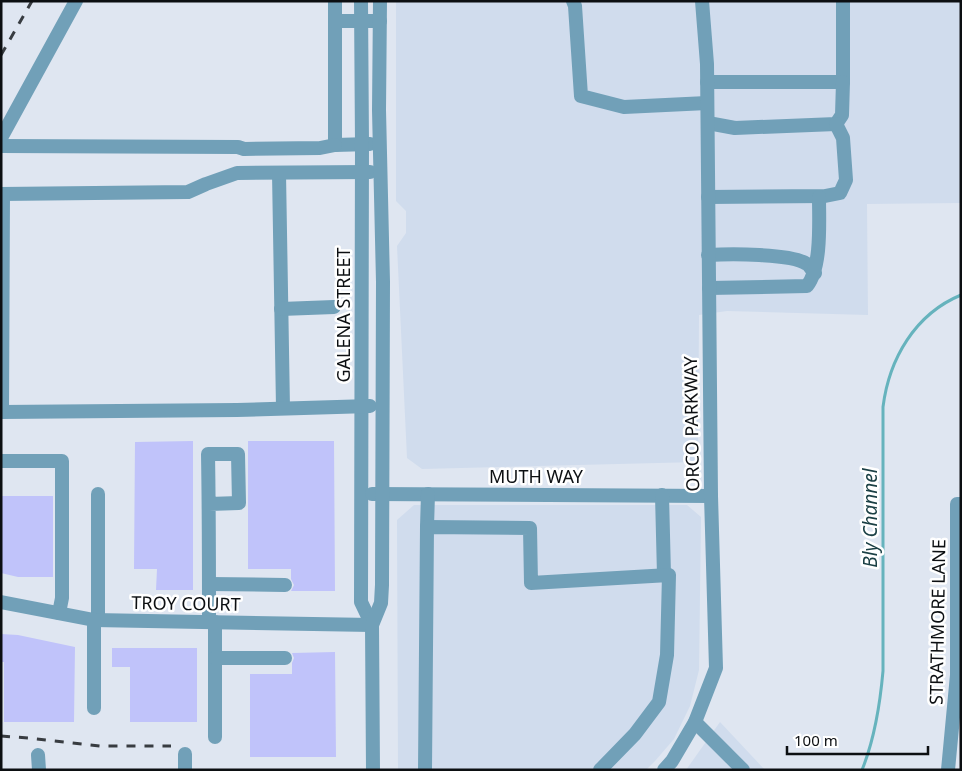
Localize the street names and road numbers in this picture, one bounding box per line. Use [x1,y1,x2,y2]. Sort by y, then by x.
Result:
street label: GALENA STREET [331,247,355,383]
street label: ORCO PARKWAY [678,355,704,492]
street label: MUTH WAY [489,464,584,488]
street label: STRATHMORE LANE [924,539,950,705]
street label: TROY COURT [131,590,241,616]

